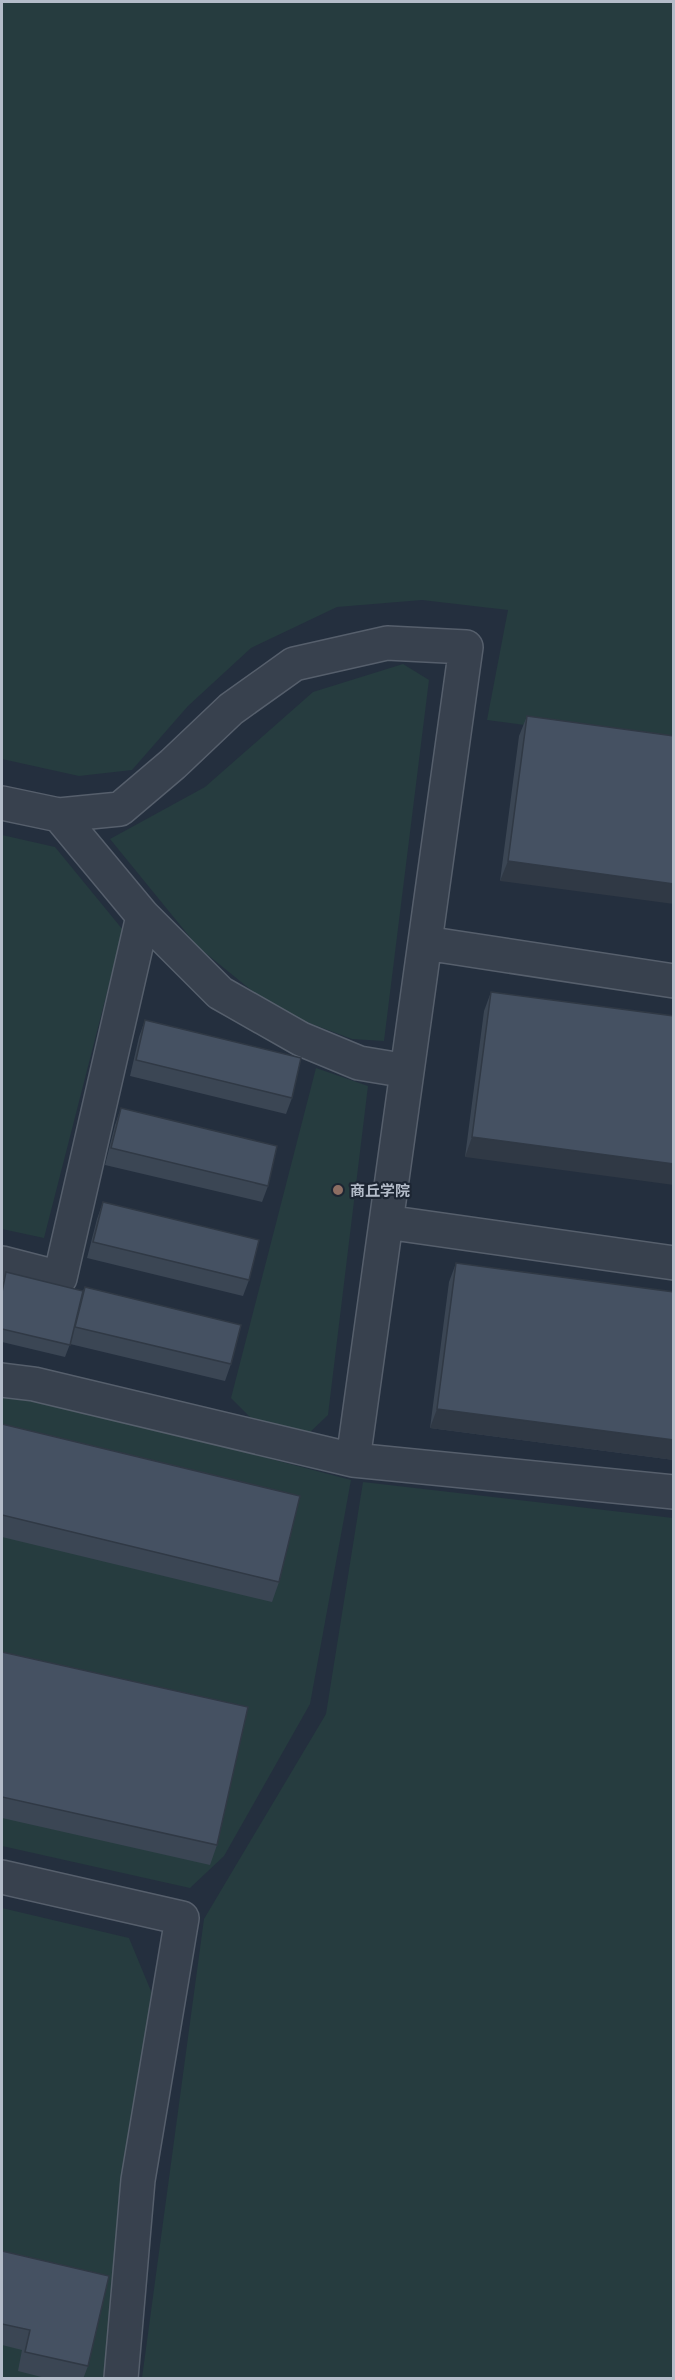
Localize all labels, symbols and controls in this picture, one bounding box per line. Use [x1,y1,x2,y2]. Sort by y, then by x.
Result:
place label: 商丘学院 [350,1181,410,1200]
marker: 商丘学院 [331,1183,345,1197]

